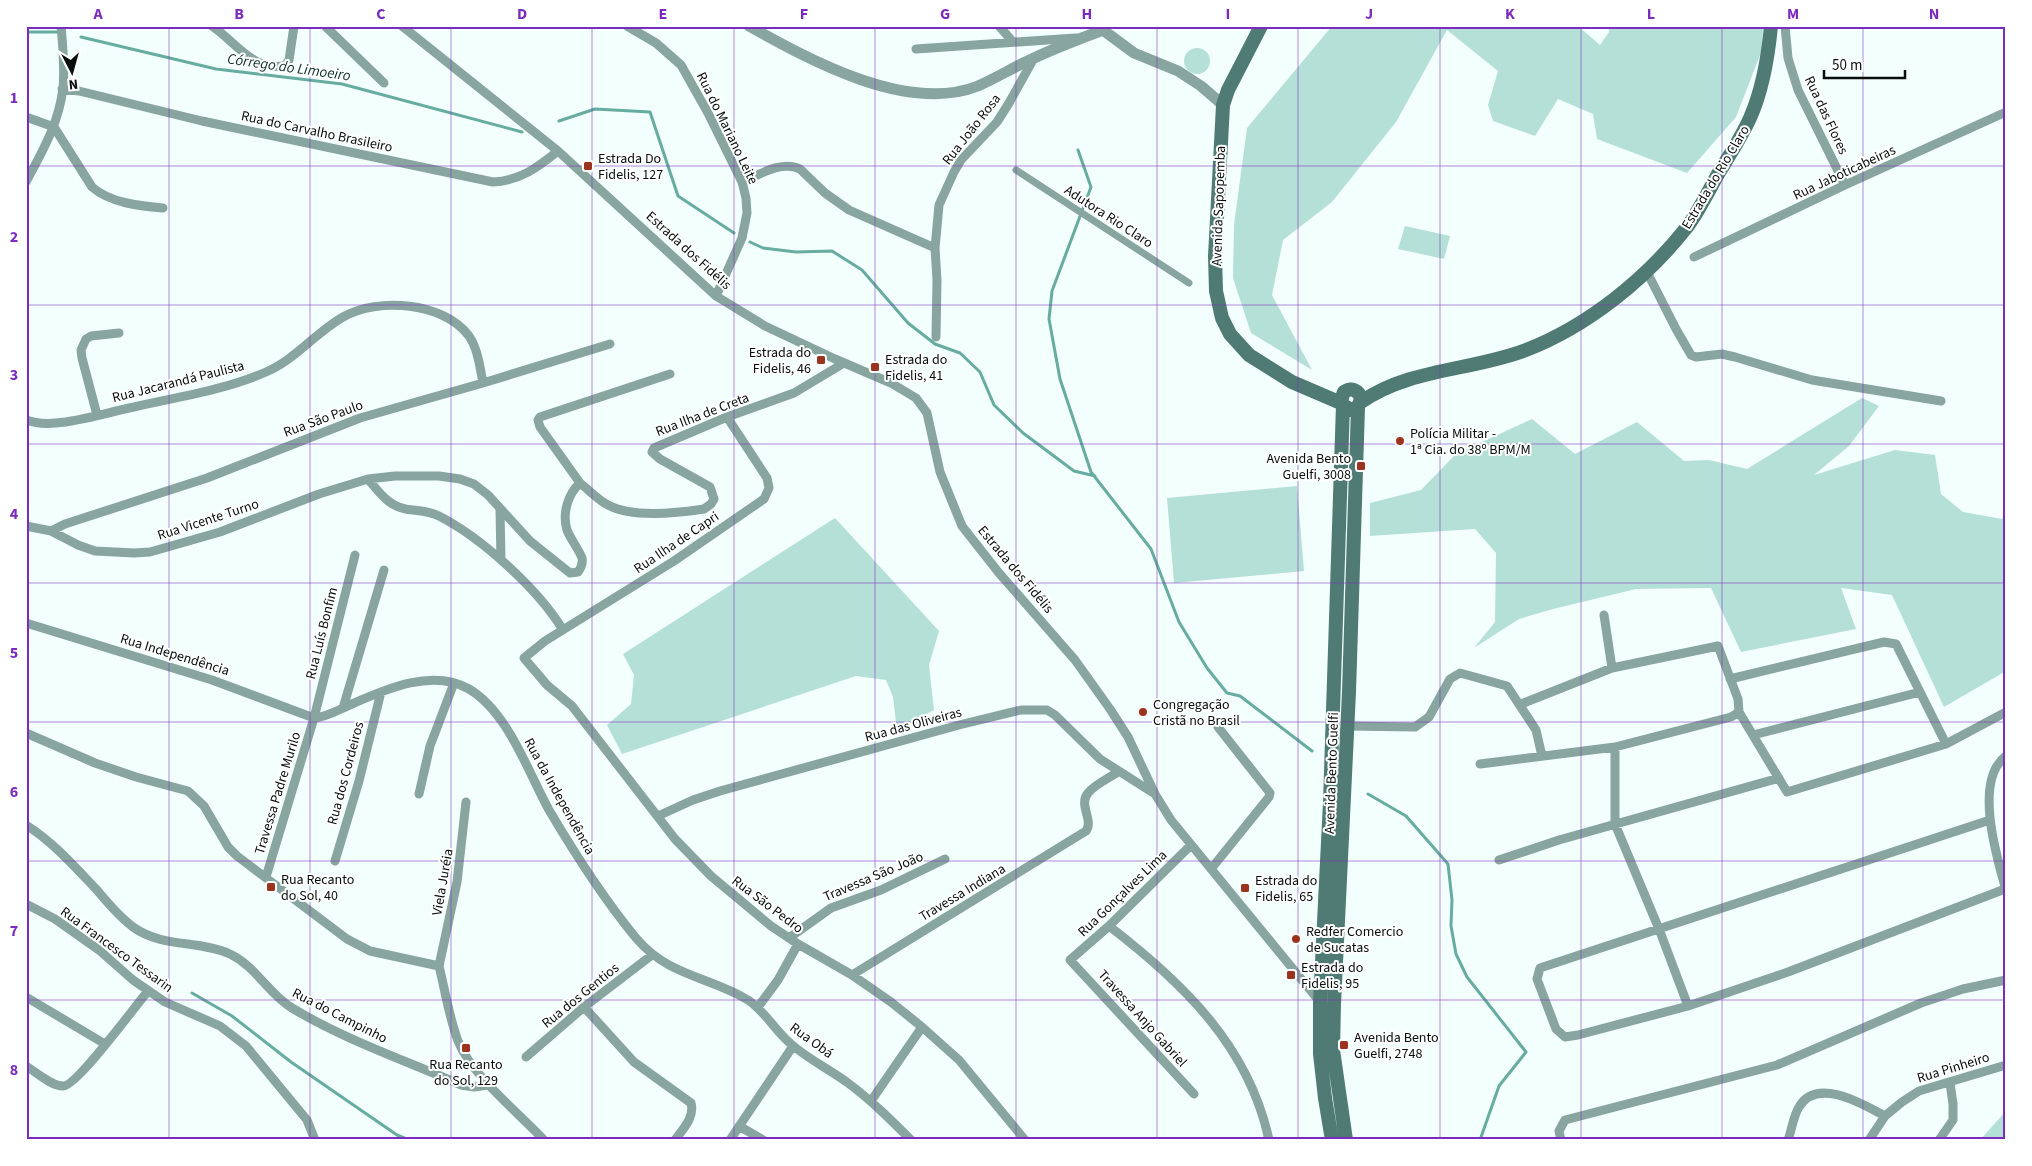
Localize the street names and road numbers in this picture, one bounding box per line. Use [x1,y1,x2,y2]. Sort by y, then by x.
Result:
street label: Rua do Mariano Leite [691,69,763,188]
street label: Rua das Flores [1799,73,1853,158]
street label: Rua João Rosa [938,90,1006,169]
street label: Rua do Carvalho Brasileiro [239,106,394,158]
street label: Estrada do Rio Claro [1677,122,1755,233]
street label: Rua Jaboticabeiras [1790,140,1899,205]
street label: Avenida Sapopemba [1207,145,1231,267]
street label: Adutora Rio Claro [1060,181,1157,253]
street label: Estrada dos Fidélis [641,207,736,295]
street label: Rua Jacarandá Paulista [110,356,246,408]
street label: Rua Ilha de Creta [653,388,752,442]
street label: Rua São Paulo [281,395,366,443]
street label: Rua Vicente Turno [155,494,262,546]
street label: Rua Ilha de Capri [630,507,723,579]
street label: Estrada dos Fidélis [973,522,1058,618]
street label: Rua Luís Bonfim [301,585,343,681]
street label: Rua Independência [118,629,232,681]
street label: Rua das Oliveiras [863,702,964,748]
street label: Avenida Bento Guelfi [1320,712,1344,834]
street label: Rua dos Cordeiros [323,719,369,827]
street label: Travessa Padre Murilo [250,729,306,857]
street label: Rua da Independência [519,734,600,859]
street label: Rua Gonçalves Lima [1074,846,1172,942]
street label: Viela Juréia [427,847,459,917]
street label: Travessa São João [820,847,927,907]
street label: Travessa Indiana [915,859,1010,927]
street label: Rua São Pedro [727,871,807,938]
street label: Rua Francesco Tessarin [56,902,177,998]
street label: Rua dos Gentios [538,958,624,1033]
street label: Travessa Anjo Gabriel [1093,966,1192,1072]
street label: Rua do Campinho [289,983,391,1048]
street label: Rua Obá [786,1018,837,1063]
street label: Rua Pinheiro [1915,1047,1992,1088]

